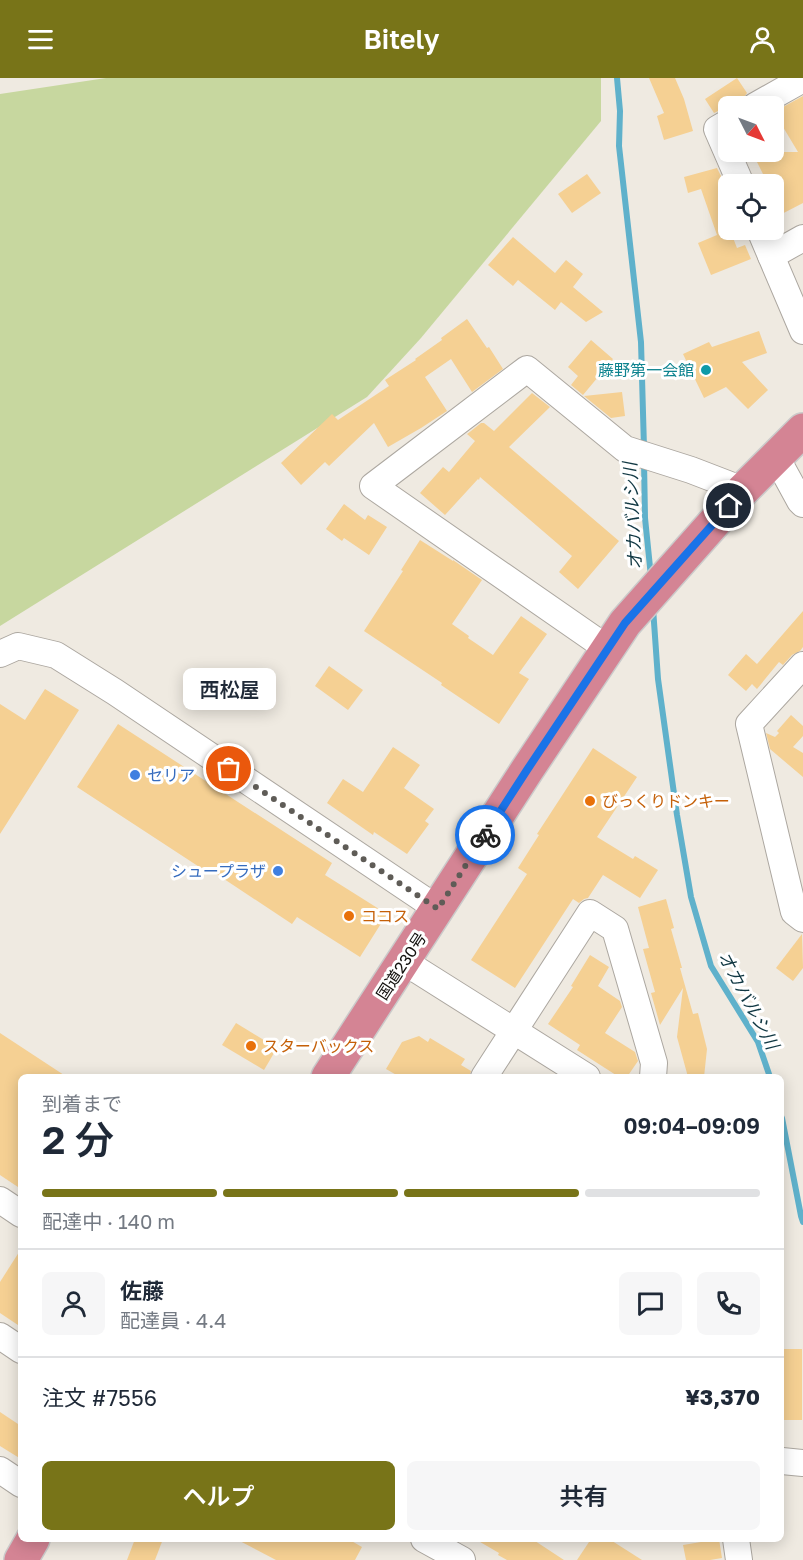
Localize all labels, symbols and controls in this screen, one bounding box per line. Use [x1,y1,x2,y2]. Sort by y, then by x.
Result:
icon: menu [24,23,57,56]
text: Bitely [363,23,440,55]
icon: person [746,23,779,56]
north arrow [718,96,784,162]
map controls [718,96,784,240]
button: locate [718,174,784,240]
place label: 藤野第一会館 [598,360,694,380]
marker: 藤野第一会館 [699,363,713,377]
water label: オカバルシ川 [618,460,646,571]
pin [703,480,754,531]
icon: home [712,489,745,522]
callout: 西松屋 [182,667,276,709]
text: 西松屋 [200,677,260,701]
pin [203,743,254,794]
icon: bag [212,752,245,785]
place label: セリア [147,765,195,785]
marker: セリア [128,768,142,782]
place label: びっくりドンキー [602,791,730,811]
marker: びっくりドンキー [583,794,597,808]
courier [455,805,515,865]
icon: bike [469,819,502,852]
place label: シュープラザ [171,861,266,881]
marker: シュープラザ [271,864,285,878]
place label: ココス [361,906,409,926]
marker: ココス [342,909,356,923]
street label: 国道230号 [372,928,430,1004]
water label: オカバルシ川 [714,947,785,1055]
place label: スターバックス [263,1036,374,1056]
marker: スターバックス [244,1039,258,1053]
text: 到着まで [42,1091,122,1115]
text: 09:04–09:09 [623,1112,760,1139]
text: 2 分 [42,1116,114,1163]
text: 配達中 · 140 m [42,1209,175,1233]
button: person [42,1272,105,1335]
button: chat [619,1272,682,1335]
button: phone [697,1272,760,1335]
text: 佐藤 [120,1277,164,1304]
text: 配達員 · 4.4 [120,1308,226,1332]
text: ¥3,370 [685,1383,760,1410]
text: 注文 #7556 [42,1384,157,1411]
button: ヘルプ [42,1461,395,1530]
button: 共有 [407,1461,760,1530]

